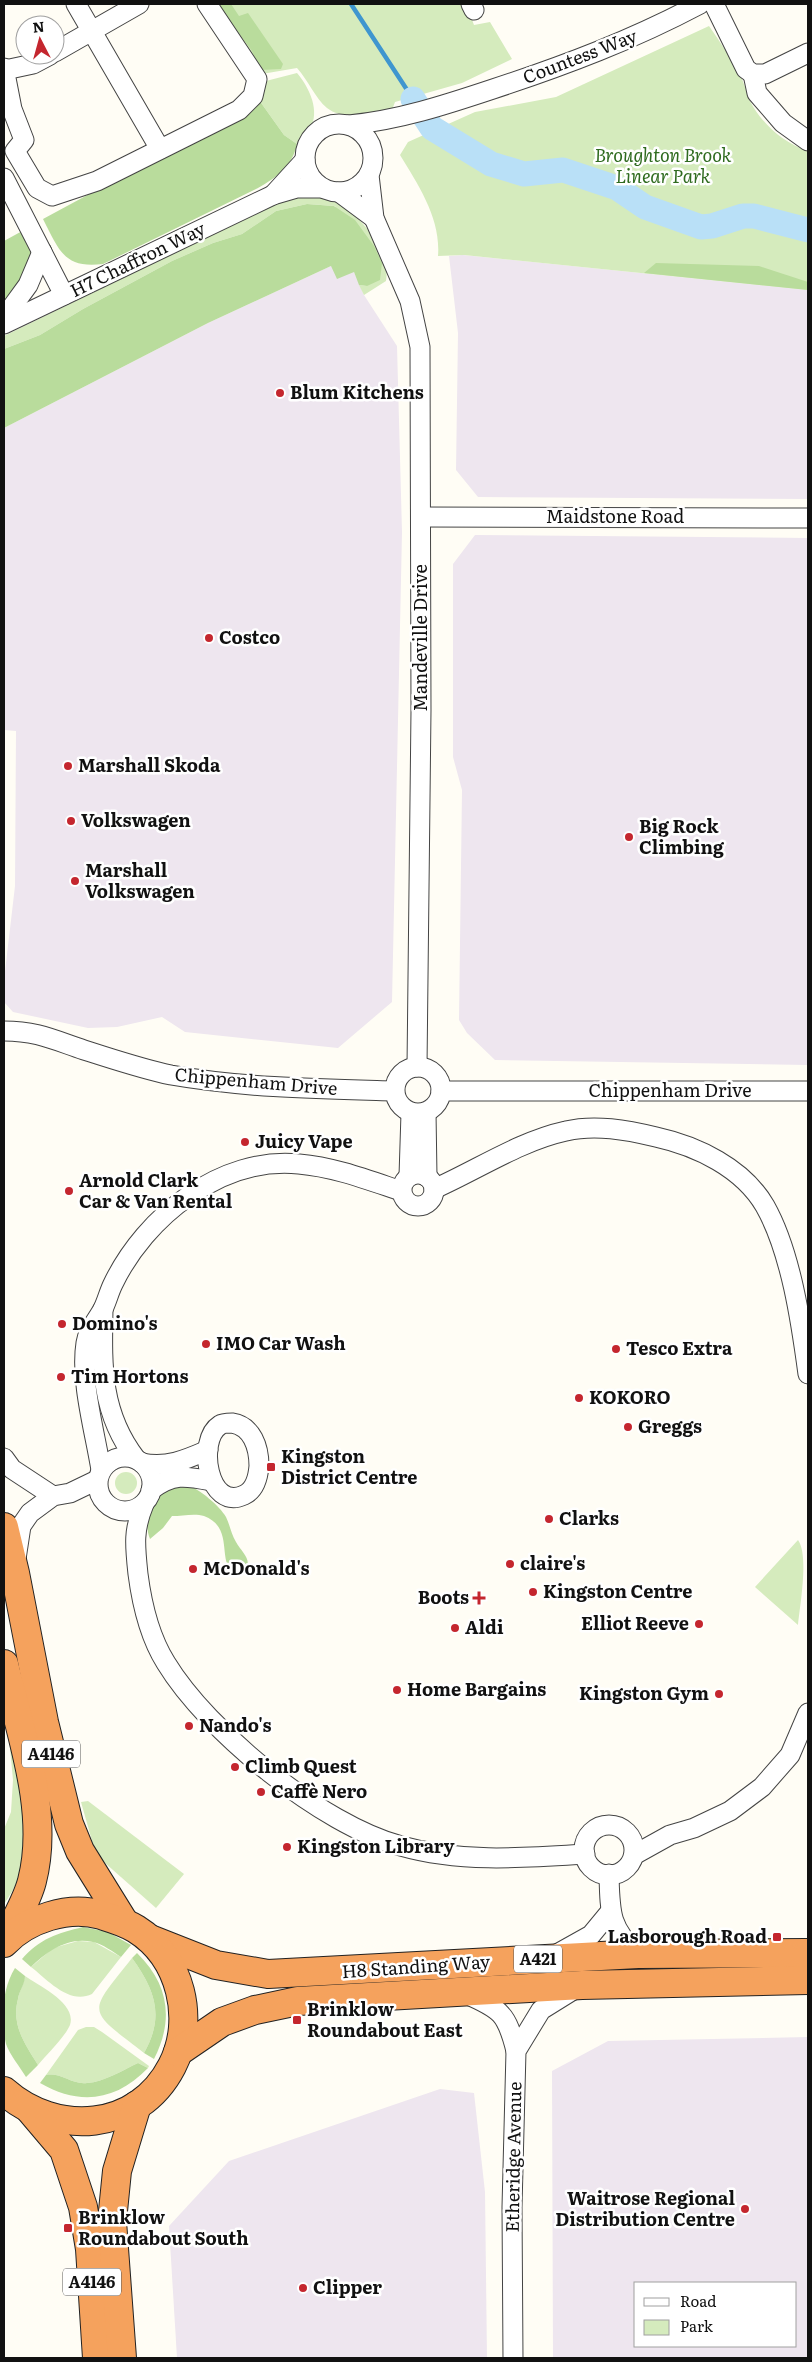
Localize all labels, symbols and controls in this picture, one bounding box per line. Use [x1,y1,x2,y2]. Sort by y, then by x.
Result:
north arrow [15,15,65,65]
text: N [32,15,46,37]
street label: Countess Way [518,21,641,90]
park label: Broughton Brook Linear Park [594,141,732,189]
street label: H7 Chaffron Way [65,214,210,303]
place label: Blum Kitchens [290,378,424,405]
marker: Blum Kitchens [274,387,286,399]
street label: Maidstone Road [546,502,684,529]
street label: Mandeville Drive [406,564,433,712]
place label: Costco [219,623,280,650]
marker: Costco [203,632,215,644]
place label: Marshall Skoda [78,751,221,778]
marker: Marshall Skoda [62,760,74,772]
place label: Volkswagen [81,806,191,833]
place label: Big Rock Climbing [639,812,725,860]
marker: Volkswagen [65,815,77,827]
marker: Big Rock Climbing [623,831,635,843]
place label: Marshall Volkswagen [85,856,195,904]
marker: Marshall Volkswagen [69,875,81,887]
street label: Chippenham Drive [174,1060,339,1101]
street label: Chippenham Drive [588,1076,752,1103]
place label: Juicy Vape [255,1127,353,1154]
marker: Juicy Vape [239,1136,251,1148]
place label: Arnold Clark Car & Van Rental [79,1166,233,1214]
marker: Arnold Clark Car & Van Rental [63,1185,75,1197]
place label: Domino's [72,1309,158,1336]
marker: Domino's [56,1318,68,1330]
place label: IMO Car Wash [216,1329,346,1356]
place label: Tesco Extra [626,1334,733,1361]
marker: IMO Car Wash [200,1338,212,1350]
marker: Tesco Extra [610,1343,622,1355]
place label: Tim Hortons [71,1362,189,1389]
marker: Tim Hortons [55,1371,67,1383]
place label: KOKORO [589,1383,670,1410]
marker: KOKORO [573,1392,585,1404]
place label: Greggs [638,1412,702,1439]
marker: Greggs [622,1421,634,1433]
place label: Kingston District Centre [281,1442,418,1490]
marker: Kingston District Centre [265,1461,277,1473]
place label: Clarks [559,1504,619,1531]
marker: Clarks [543,1513,555,1525]
place label: claire's [520,1549,585,1576]
place label: McDonald's [203,1554,309,1581]
marker: claire's [504,1558,516,1570]
marker: McDonald's [187,1563,199,1575]
place label: Kingston Centre [543,1577,693,1604]
place label: Boots [418,1583,469,1610]
marker: Kingston Centre [527,1586,539,1598]
marker: Boots [473,1592,485,1604]
place label: Elliot Reeve [581,1609,689,1636]
place label: Aldi [465,1613,504,1640]
marker: Elliot Reeve [693,1618,705,1630]
marker: Aldi [449,1622,461,1634]
place label: Home Bargains [407,1675,546,1702]
place label: Kingston Gym [579,1679,709,1706]
marker: Home Bargains [391,1684,403,1696]
marker: Kingston Gym [713,1688,725,1700]
place label: Nando's [199,1711,271,1738]
marker: Nando's [183,1720,195,1732]
road number: A4146 [22,1740,80,1768]
place label: Climb Quest [245,1752,357,1779]
marker: Climb Quest [229,1761,241,1773]
place label: Caffè Nero [271,1777,367,1804]
marker: Caffè Nero [255,1786,267,1798]
place label: Kingston Library [297,1832,455,1859]
marker: Kingston Library [281,1841,293,1853]
place label: Lasborough Road [608,1922,767,1949]
marker: Lasborough Road [771,1931,783,1943]
road number: A421 [514,1946,562,1972]
street label: H8 Standing Way [341,1947,492,1984]
place label: Brinklow Roundabout East [307,1995,463,2043]
marker: Brinklow Roundabout East [291,2014,303,2026]
street label: Etheridge Avenue [498,2081,527,2233]
place label: Waitrose Regional Distribution Centre [555,2184,735,2232]
place label: Brinklow Roundabout South [78,2203,249,2251]
marker: Waitrose Regional Distribution Centre [739,2203,751,2215]
marker: Brinklow Roundabout South [62,2222,74,2234]
road number: A4146 [63,2268,121,2296]
place label: Clipper [313,2273,382,2300]
marker: Clipper [297,2282,309,2294]
legend [634,2282,797,2347]
text: Road [680,2289,716,2312]
text: Park [680,2314,714,2337]

